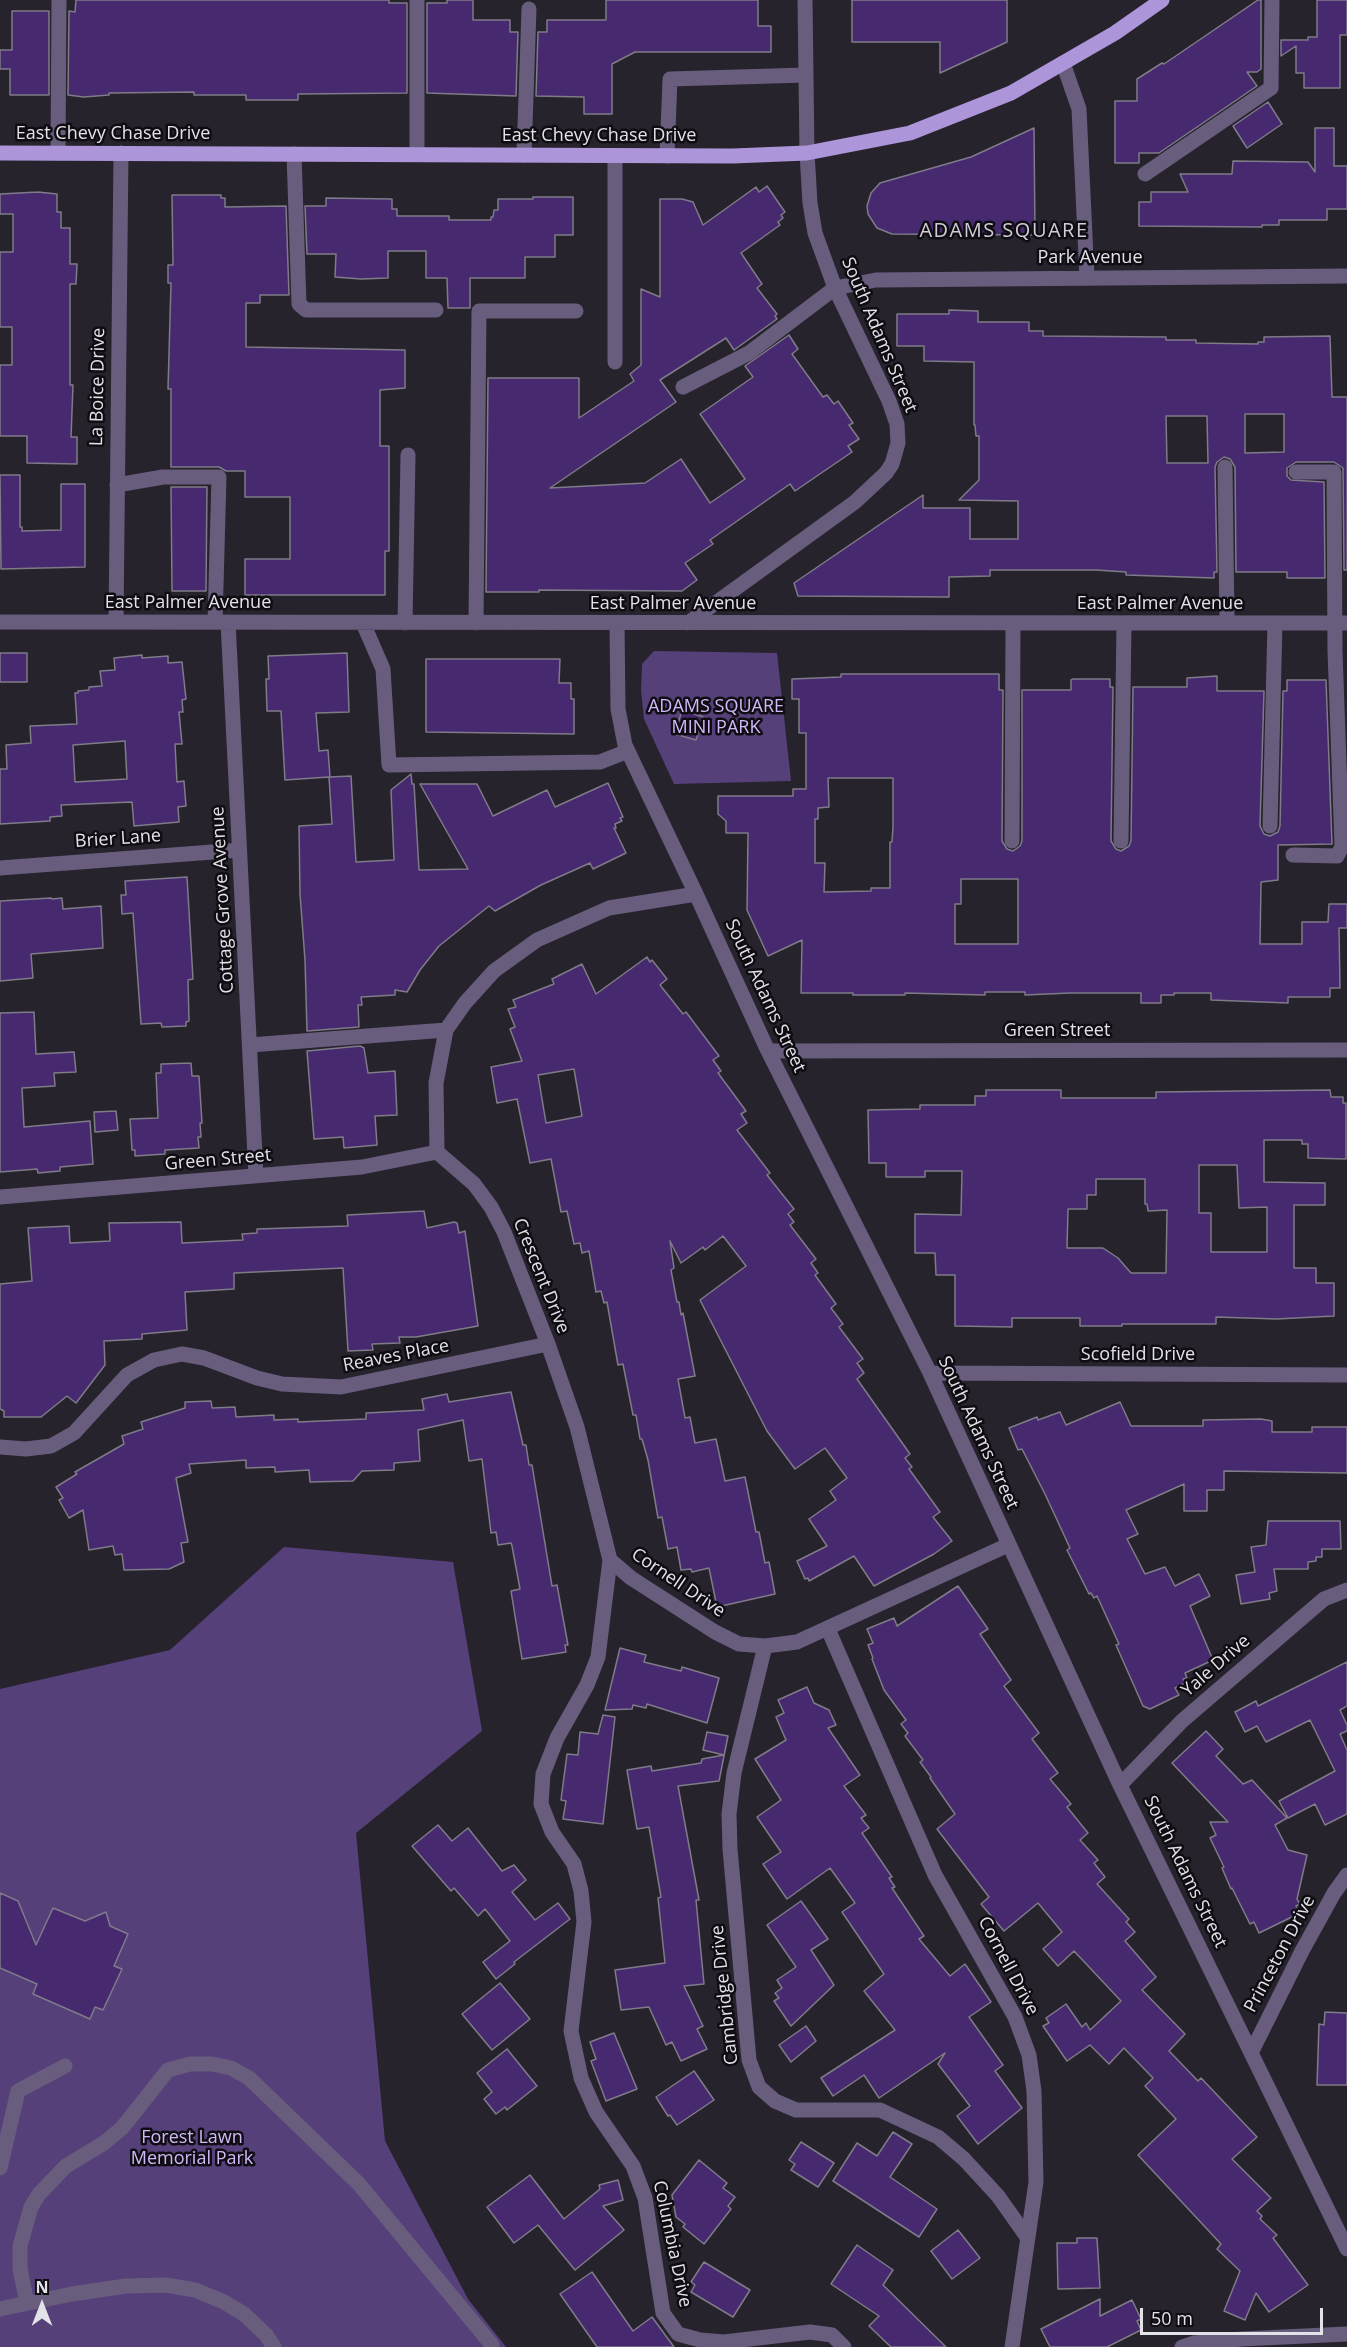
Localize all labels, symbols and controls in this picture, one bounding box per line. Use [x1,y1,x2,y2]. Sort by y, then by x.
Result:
street label: East Chevy Chase Drive [16,123,210,145]
street label: East Chevy Chase Drive [502,125,696,147]
district label: ADAMS SQUARE [919,219,1089,243]
street label: Park Avenue [1038,247,1142,269]
street label: South Adams Street [837,254,921,416]
street label: La Boice Drive [86,328,110,446]
street label: East Palmer Avenue [105,592,271,614]
street label: East Palmer Avenue [590,593,756,615]
street label: East Palmer Avenue [1077,593,1243,615]
park label: ADAMS SQUARE MINI PARK [648,696,784,738]
street label: Cottage Grove Avenue [207,806,239,994]
street label: Brier Lane [74,825,162,853]
street label: South Adams Street [720,916,810,1076]
street label: Green Street [1004,1020,1110,1042]
street label: Green Street [164,1145,272,1175]
street label: Crescent Drive [508,1215,574,1337]
street label: Reaves Place [341,1335,451,1377]
street label: Scofield Drive [1081,1344,1195,1366]
street label: South Adams Street [933,1353,1023,1513]
street label: Cornell Drive [627,1544,729,1622]
street label: Yale Drive [1177,1630,1255,1702]
street label: South Adams Street [1139,1792,1231,1952]
street label: Princeton Drive [1240,1892,1320,2016]
street label: Cornell Drive [973,1913,1043,2019]
street label: Cambridge Drive [707,1924,743,2066]
park label: Forest Lawn Memorial Park [131,2127,253,2170]
street label: Columbia Drive [648,2179,696,2309]
north arrow [12,2275,72,2335]
text: N [35,2276,49,2298]
scale bar [1143,2296,1326,2334]
text: 50 m [1151,2306,1193,2330]

